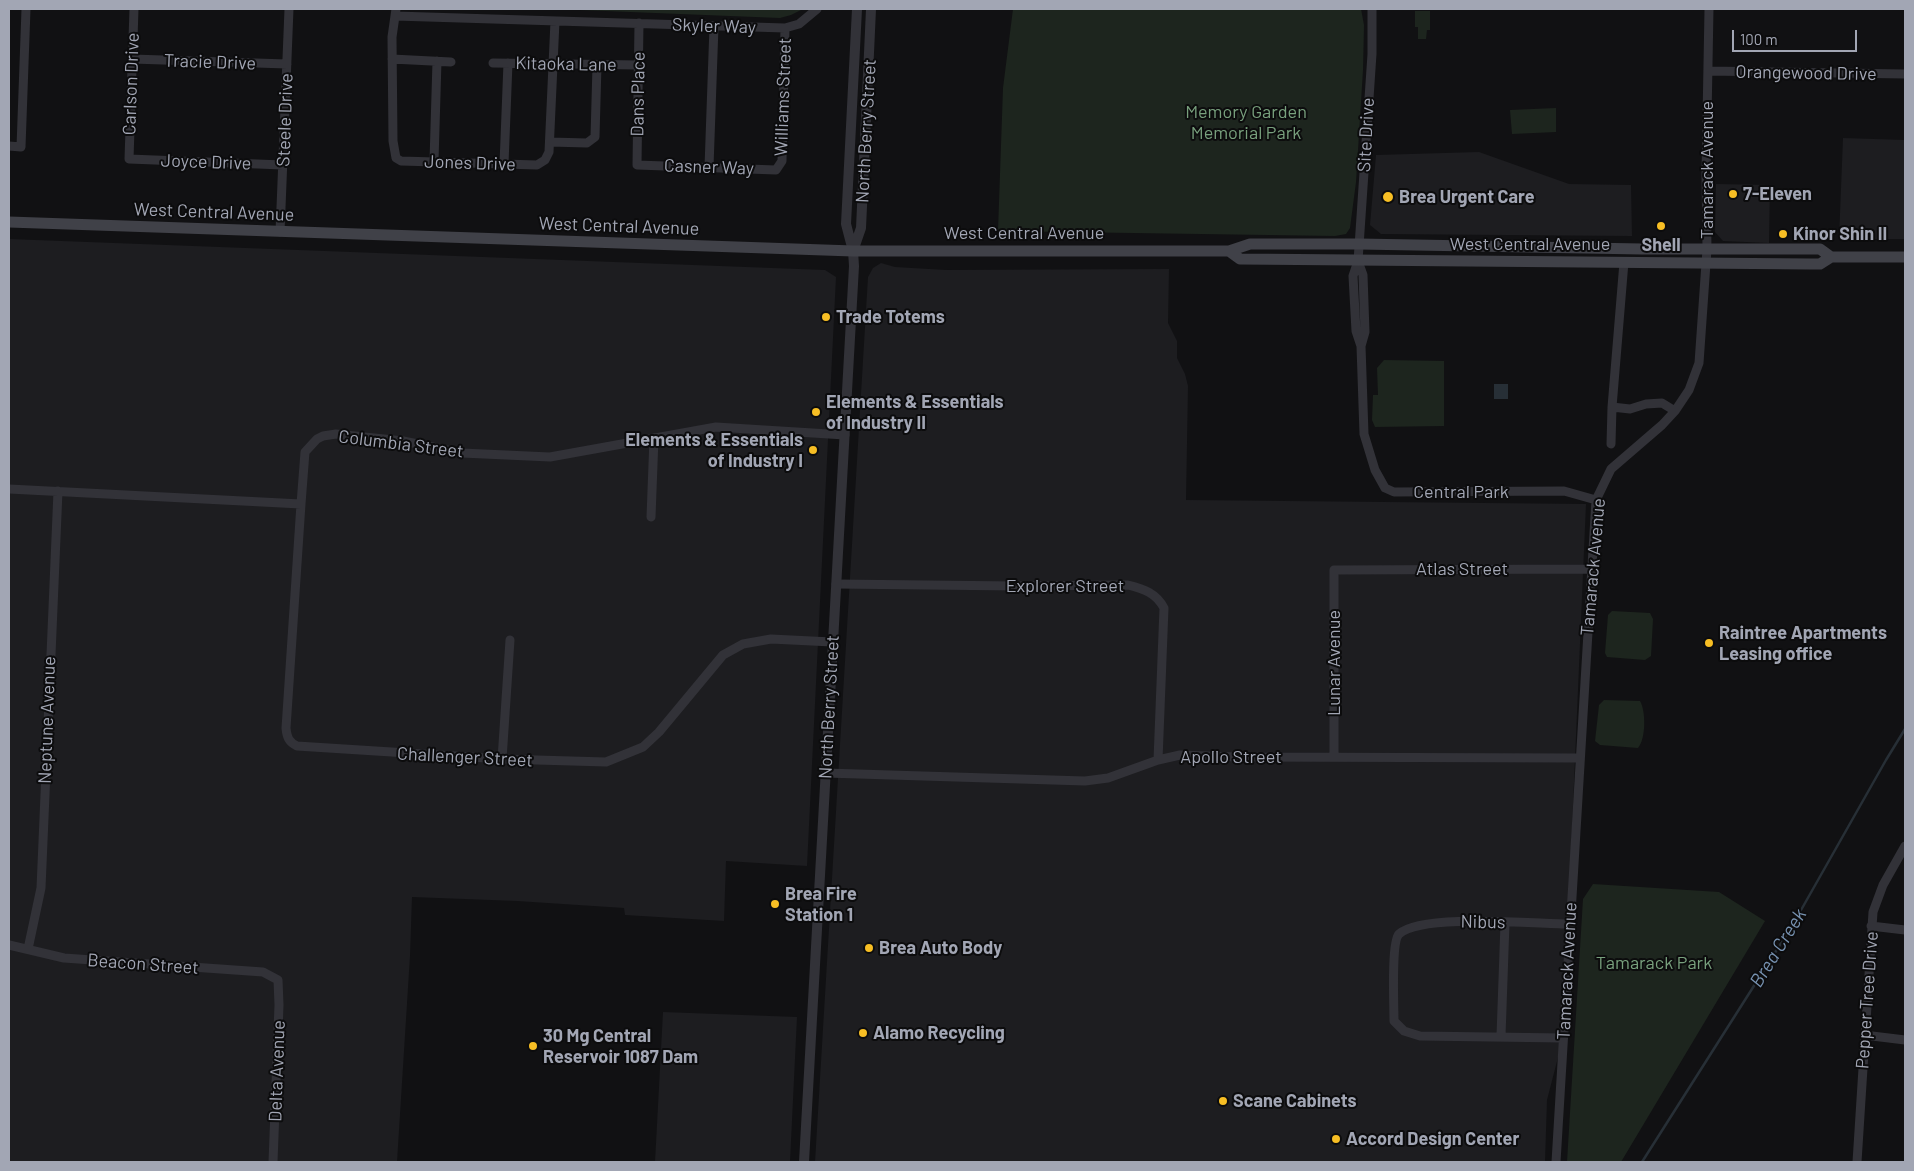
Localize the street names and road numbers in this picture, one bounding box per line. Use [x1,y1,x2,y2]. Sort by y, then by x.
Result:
street label: Skyler Way [672,14,756,38]
street label: Carlson Drive [118,32,144,136]
street label: Williams Street [770,37,796,157]
street label: Tracie Drive [164,50,256,74]
street label: Dans Place [626,51,650,137]
street label: Kitaoka Lane [515,52,617,76]
street label: North Berry Street [851,58,881,204]
street label: Orangewood Drive [1735,61,1877,85]
street label: Steele Drive [273,73,297,167]
street label: Site Drive [1353,97,1379,173]
street label: Tamarack Avenue [1696,101,1718,239]
street label: Joyce Drive [160,150,252,174]
street label: Jones Drive [424,151,516,175]
street label: Casner Way [663,155,755,179]
street label: West Central Avenue [133,198,295,226]
street label: West Central Avenue [538,212,700,240]
street label: West Central Avenue [944,222,1104,244]
street label: West Central Avenue [1450,233,1610,255]
street label: Columbia Street [337,426,465,462]
street label: Central Park [1413,481,1509,503]
street label: Tamarack Avenue [1576,497,1610,637]
street label: Atlas Street [1416,558,1508,580]
street label: Explorer Street [1006,575,1124,597]
street label: Lunar Avenue [1323,610,1345,716]
street label: North Berry Street [814,634,844,780]
street label: Neptune Avenue [34,656,60,784]
street label: Challenger Street [397,743,533,771]
street label: Apollo Street [1180,746,1282,768]
street label: Tamarack Avenue [1553,901,1581,1041]
street label: Nibus [1460,911,1506,933]
street label: Pepper Tree Drive [1851,930,1883,1070]
street label: Beacon Street [87,949,199,979]
street label: Delta Avenue [264,1020,290,1122]

